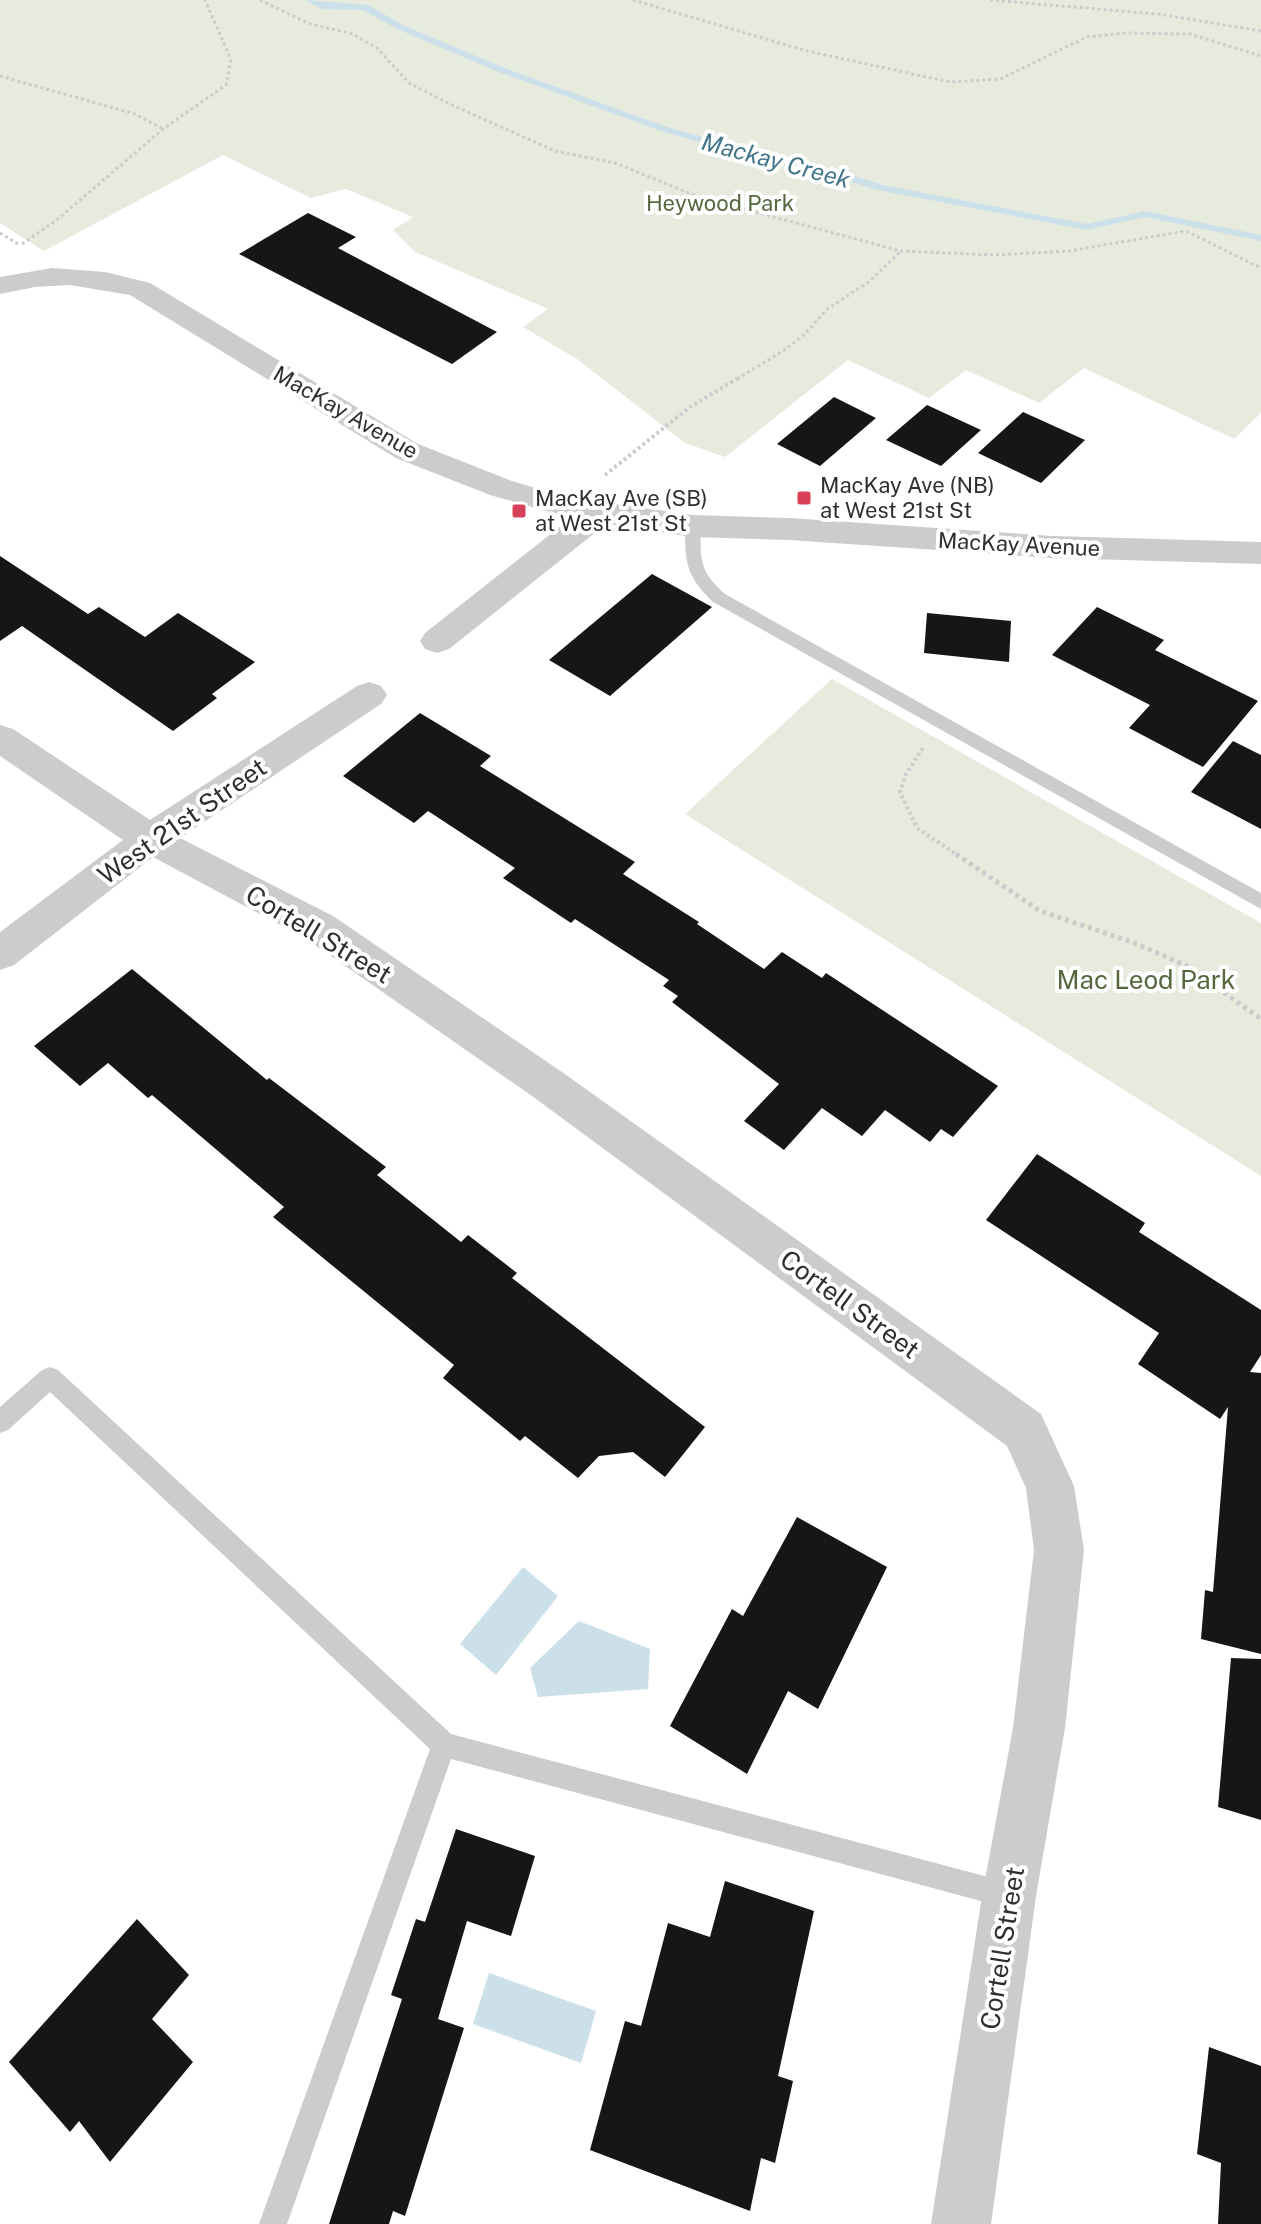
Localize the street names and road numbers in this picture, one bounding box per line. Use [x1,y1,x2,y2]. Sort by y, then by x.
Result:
street label: MacKay Avenue [269,360,423,464]
street label: MacKay Avenue [937,527,1101,561]
street label: West 21st Street [92,751,272,891]
street label: Cortell Street [241,878,397,990]
street label: Cortell Street [774,1243,926,1365]
street label: Cortell Street [974,1864,1030,2032]

